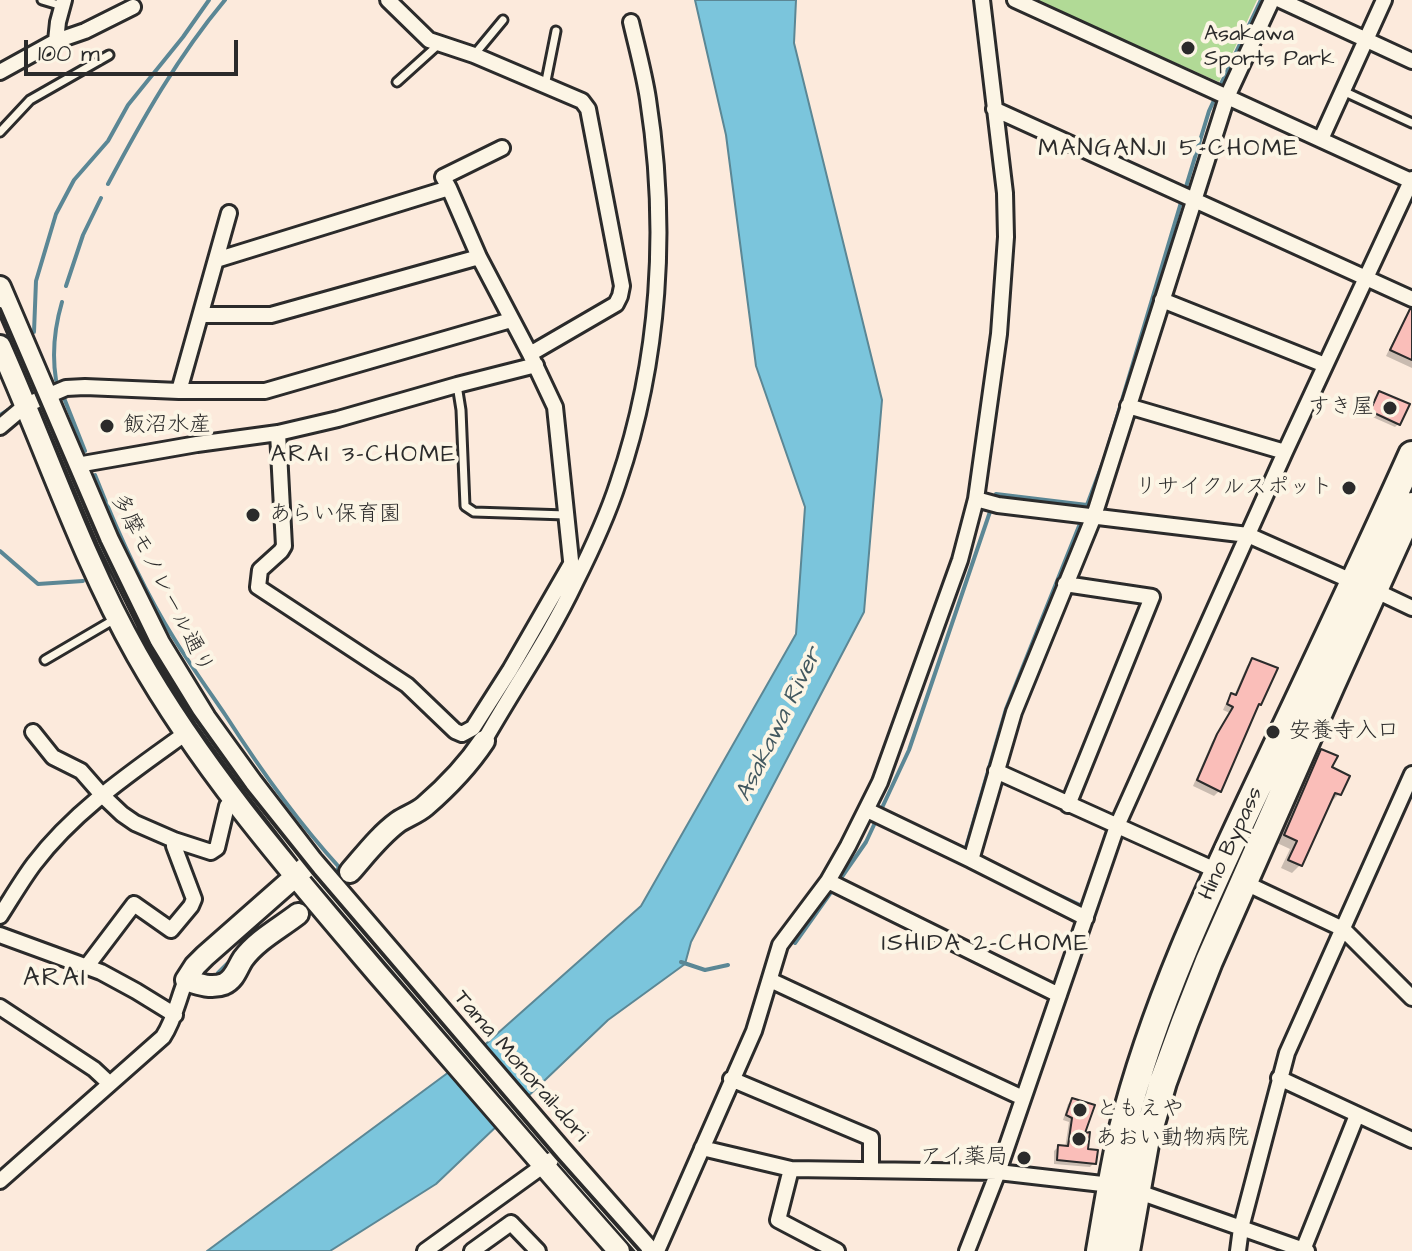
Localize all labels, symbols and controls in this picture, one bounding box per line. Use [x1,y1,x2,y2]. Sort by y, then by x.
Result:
place label: Asakawa Sports Park [1204,22,1335,74]
scale bar [28,24,242,74]
text: 100 m [38,37,100,71]
marker: Asakawa Sports Park [1179,39,1197,57]
district label: MANGANJI 5-CHOME [1038,136,1300,164]
place label: すき屋 [1308,395,1374,421]
marker: すき屋 [1381,399,1399,417]
place label: 飯沼水産 [123,413,211,439]
marker: 飯沼水産 [98,417,116,435]
district label: ARAI 3-CHOME [271,442,457,470]
place label: リサイクルスポット [1135,475,1333,501]
marker: リサイクルスポット [1340,479,1358,497]
street label: 多摩モノレール通り [104,489,218,679]
place label: あらい保育園 [269,502,401,528]
marker: あらい保育園 [244,506,262,524]
water label: Asakawa River [730,644,830,806]
place label: 安養寺入口 [1289,719,1399,745]
marker: 安養寺入口 [1264,723,1282,741]
street label: Hino Bypass [1194,783,1270,905]
district label: ISHIDA 2-CHOME [882,931,1090,959]
district label: ARAI [23,964,87,996]
street label: Tama Monorail-dori [447,986,593,1148]
place label: ともえや [1096,1097,1184,1123]
marker: ともえや [1071,1101,1089,1119]
place label: あおい動物病院 [1095,1126,1249,1152]
marker: あおい動物病院 [1070,1130,1088,1148]
place label: アイ薬局 [920,1145,1008,1171]
marker: アイ薬局 [1015,1149,1033,1167]

